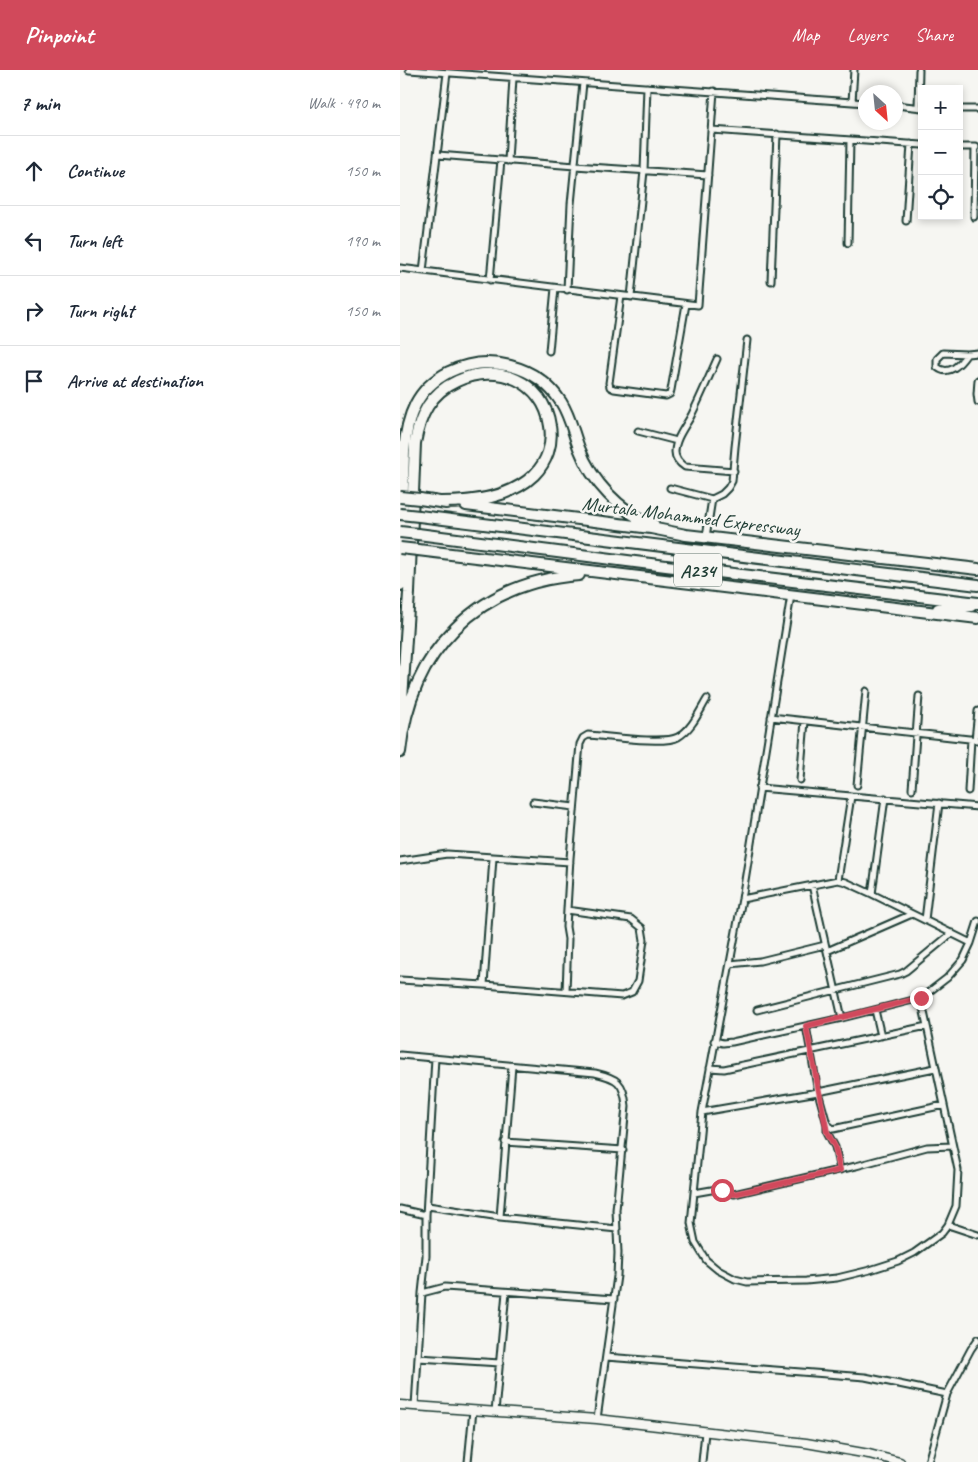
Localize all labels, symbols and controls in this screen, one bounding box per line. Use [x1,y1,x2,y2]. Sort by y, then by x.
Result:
text: Pinpoint [25,20,94,50]
text: Map [792,24,820,46]
text: Layers [848,24,887,46]
text: Share [915,24,953,46]
north arrow [858,85,903,130]
map controls [918,85,963,220]
button: + [918,85,963,130]
text: 7 min [20,90,60,116]
text: Walk · 490 m [308,93,380,113]
button: − [918,130,963,175]
icon: ahead [20,157,48,185]
text: Continue [67,159,124,183]
text: 150 m [346,161,380,181]
button: locate [918,175,963,220]
icon: left [20,227,48,255]
text: Turn left [67,229,122,253]
text: 190 m [346,231,380,251]
icon: right [20,297,48,325]
text: Turn right [67,299,134,323]
text: 150 m [346,301,380,321]
icon: arrive [20,367,48,395]
text: Arrive at destination [67,369,203,393]
street label: Murtala Mohammed Expressway [581,491,802,542]
road number: A234 [674,554,722,586]
route end [910,987,933,1010]
route start [711,1179,734,1202]

